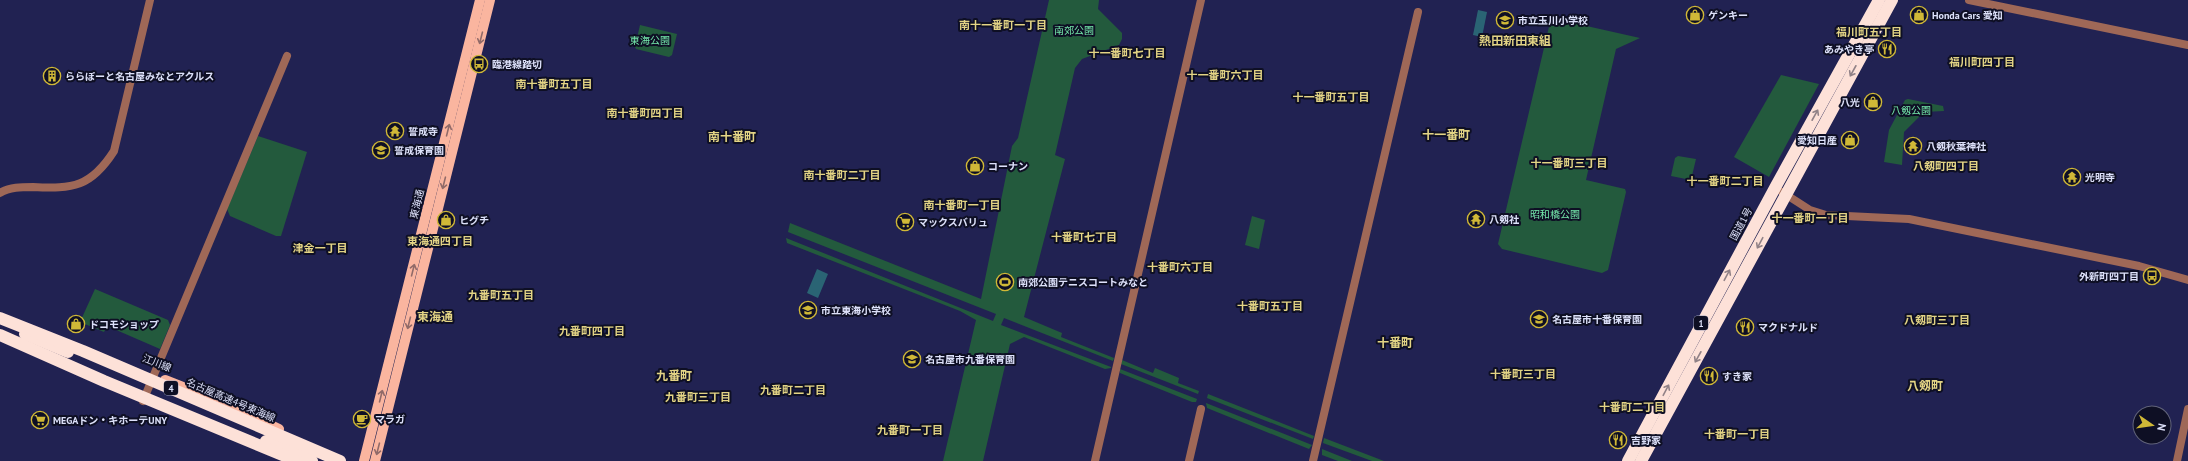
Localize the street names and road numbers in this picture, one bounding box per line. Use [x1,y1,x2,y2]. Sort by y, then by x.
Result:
street label: 東海通 [407,188,427,220]
street label: 国道1号 [1727,205,1755,243]
road number: 1 [1694,316,1708,330]
street label: 江川線 [141,351,173,375]
street label: 名古屋高速4号東海線 [185,375,277,425]
road number: 4 [164,381,178,395]

